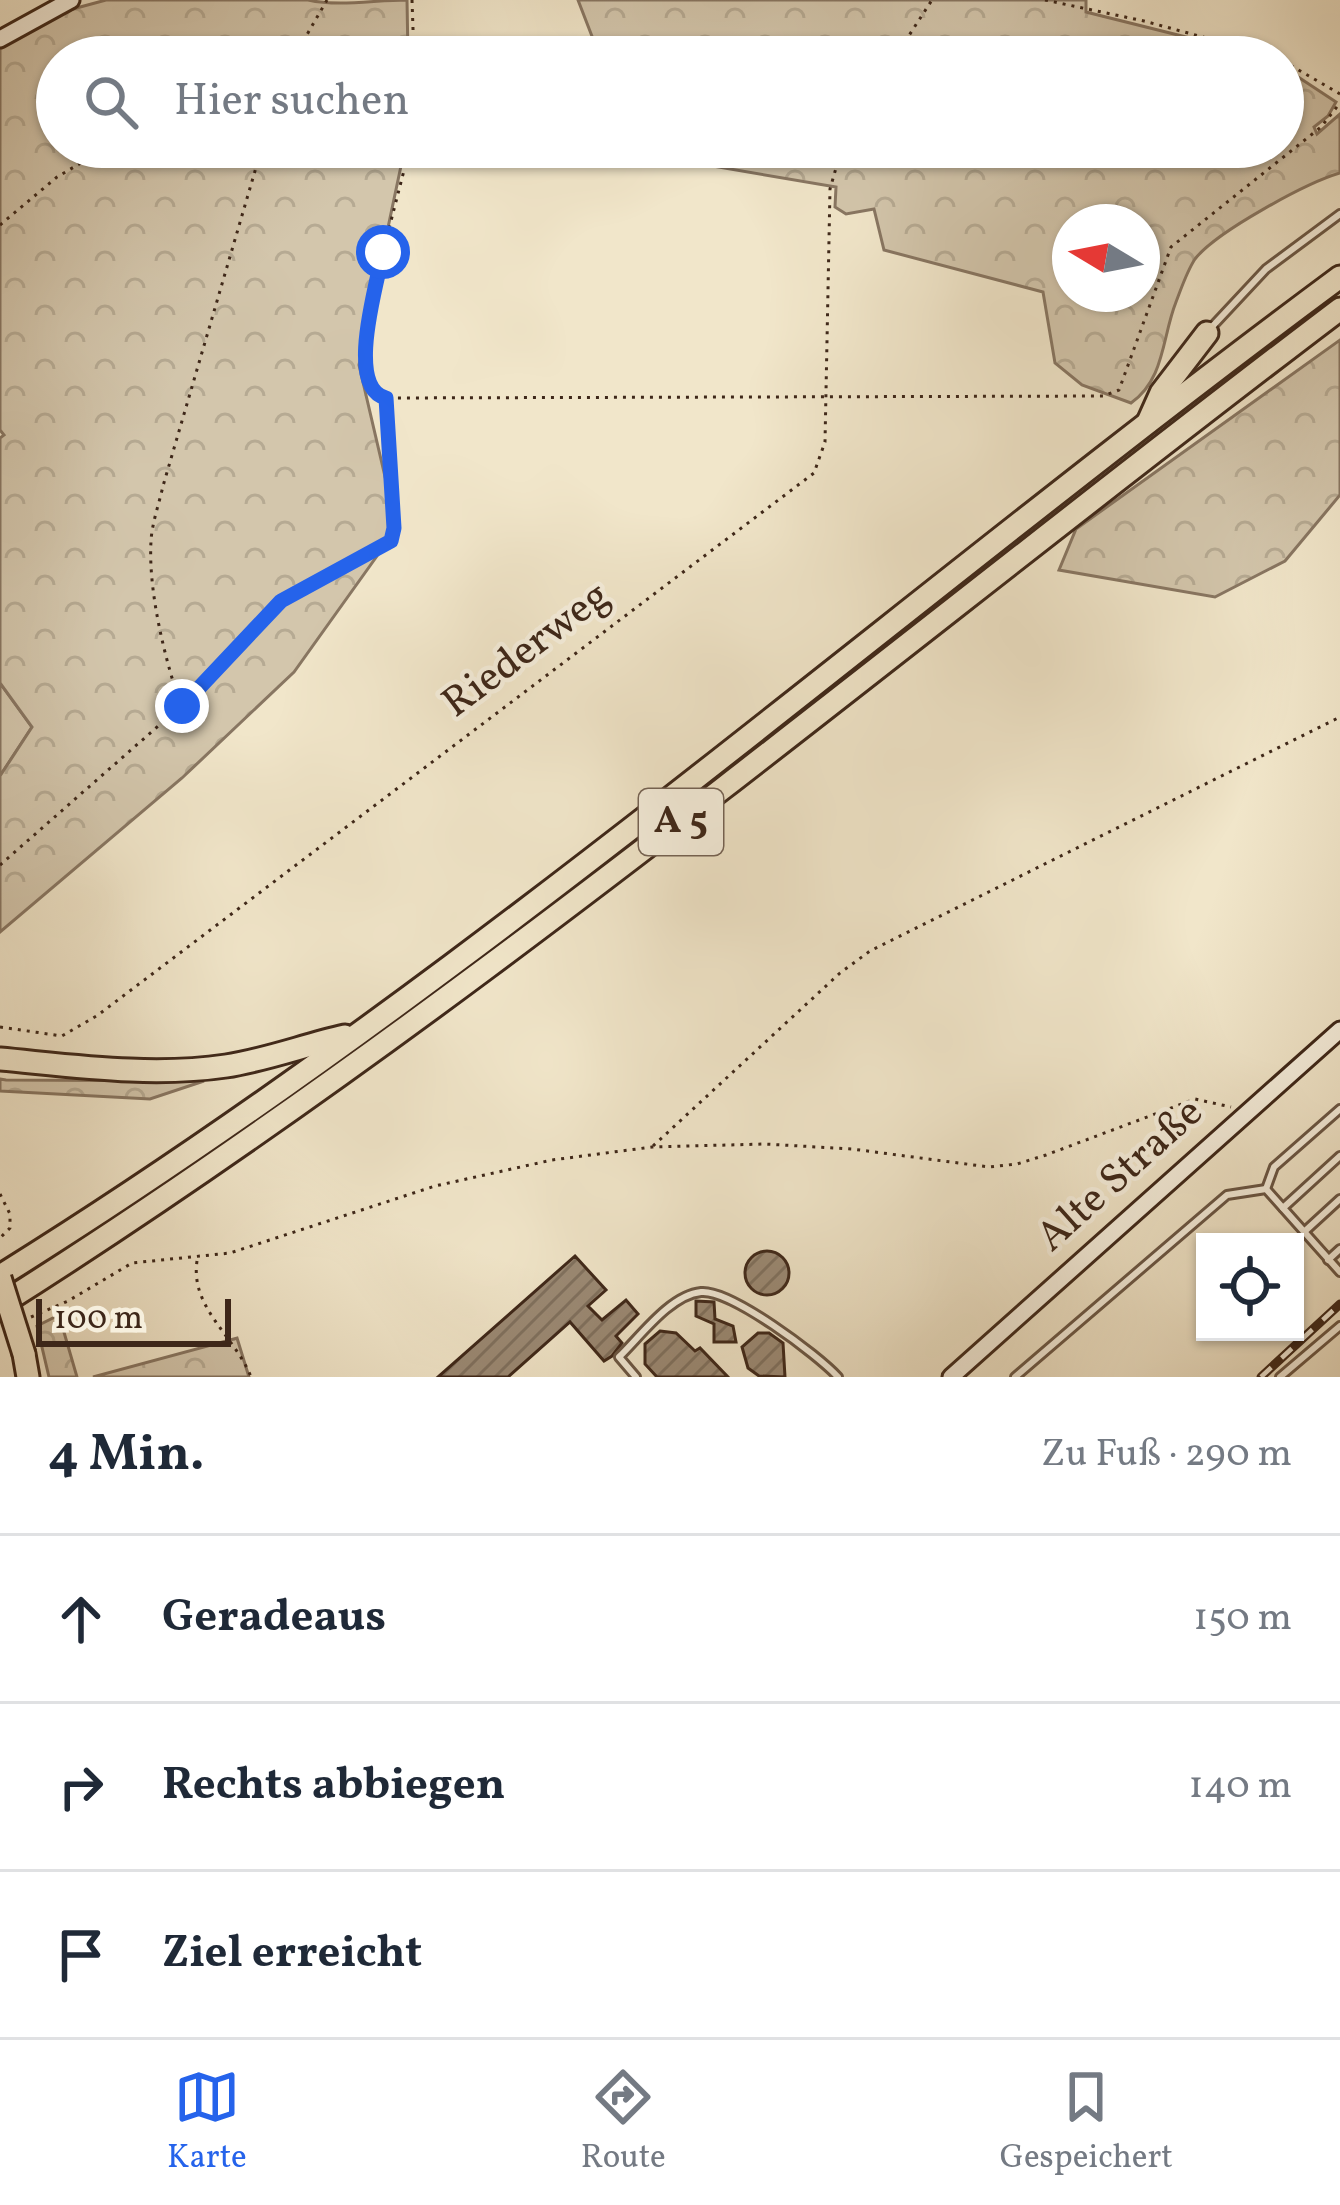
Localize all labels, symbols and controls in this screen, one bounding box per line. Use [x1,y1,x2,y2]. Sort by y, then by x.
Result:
search box [36,36,1304,168]
icon: search [78,69,144,135]
text: Hier suchen [174,71,409,134]
north arrow [1052,204,1160,312]
route start [356,225,410,279]
street label: Riederweg [431,568,623,734]
route end [155,679,209,733]
road number: A 5 [639,789,723,855]
street label: Alte Straße [1025,1085,1217,1267]
map controls [1196,1233,1304,1341]
button: locate [1196,1233,1304,1341]
scale bar [36,1293,231,1346]
text: 100 m [54,1297,143,1343]
text: 4 Min. [48,1420,204,1491]
text: Zu Fuß · 290 m [1041,1428,1292,1482]
icon: ahead [48,1586,114,1652]
text: Geradeaus [162,1587,386,1650]
text: 150 m [1193,1592,1292,1646]
icon: right [48,1754,114,1820]
text: Rechts abbiegen [162,1755,505,1818]
text: 140 m [1189,1760,1292,1814]
icon: arrive [48,1922,114,1988]
text: Ziel erreicht [162,1923,422,1986]
tab: Karte [167,2064,247,2182]
tab: Route [581,2064,666,2182]
tab: Gespeichert [1000,2064,1173,2182]

